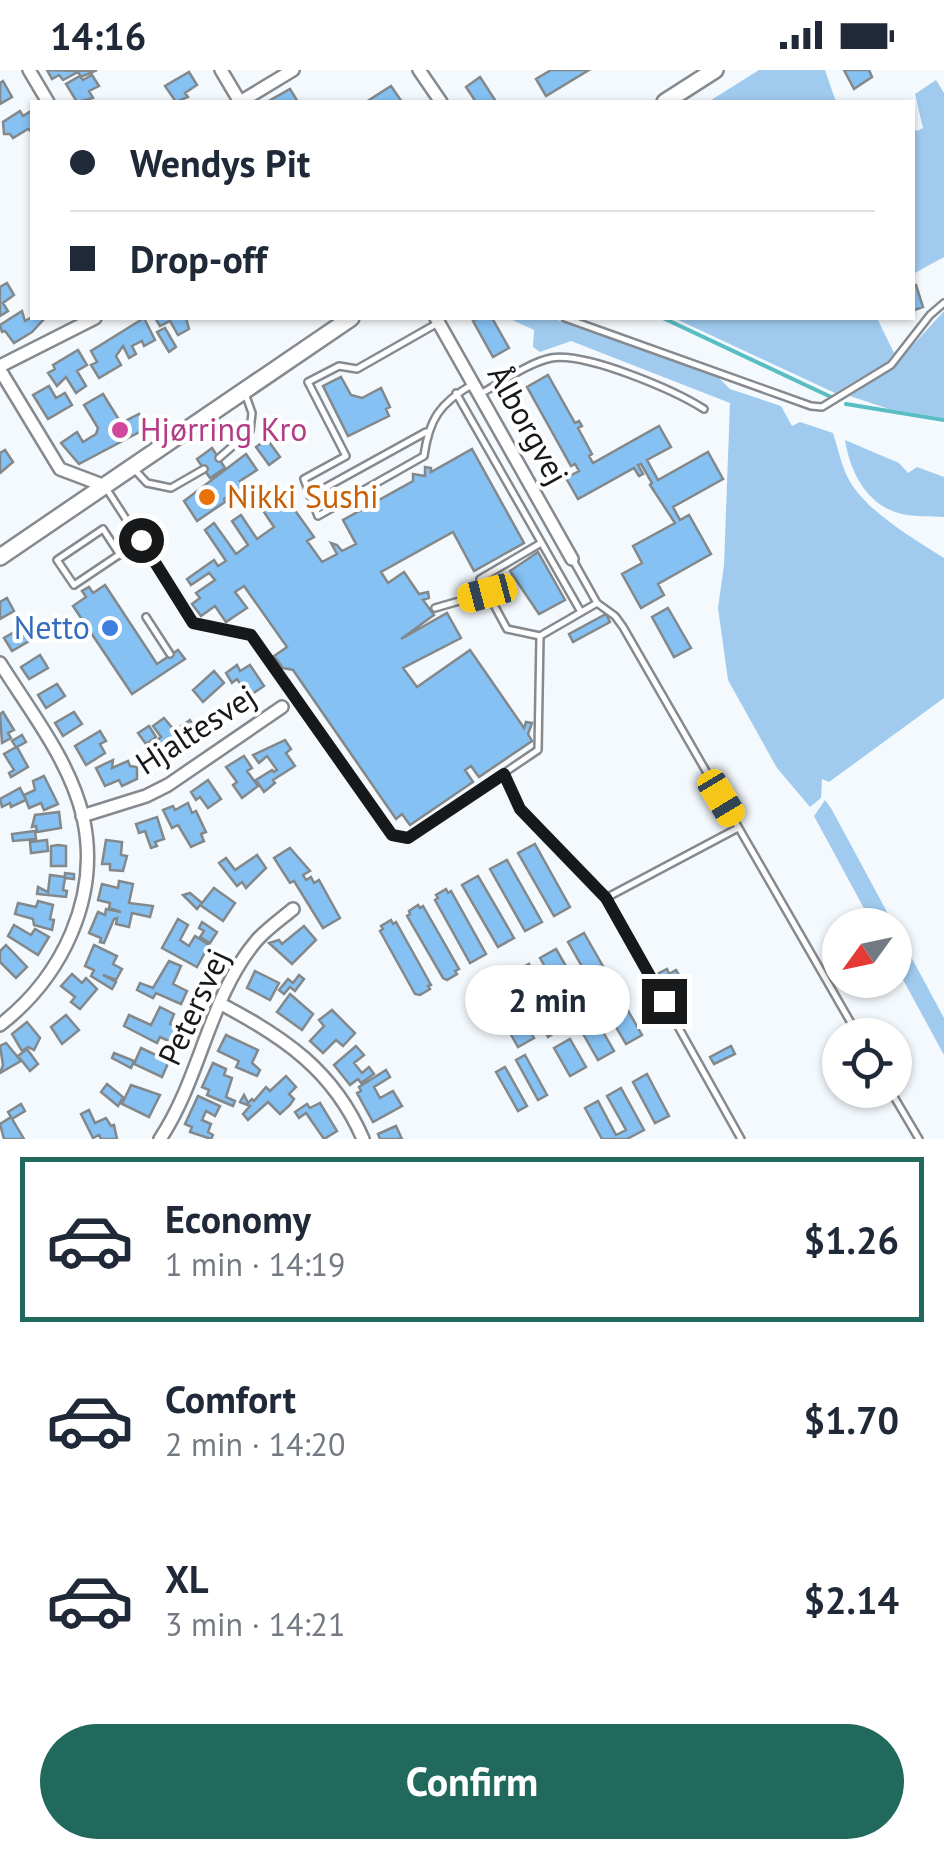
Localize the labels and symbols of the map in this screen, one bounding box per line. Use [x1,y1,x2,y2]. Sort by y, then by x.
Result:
street label: Ålborgvej [479,357,579,492]
place label: Hjørring Kro [140,408,307,450]
marker: Hjørring Kro [109,419,131,441]
place label: Nikki Sushi [227,475,379,517]
marker: Nikki Sushi [196,486,218,508]
route start [119,518,164,563]
car [454,571,520,615]
place label: Netto [14,606,90,648]
marker: Netto [99,617,121,639]
street label: Hjaltesvej [127,675,264,784]
car [693,765,749,831]
north arrow [822,908,912,998]
street label: Petersvej [148,942,238,1072]
callout: 2 min [464,966,629,1036]
route end [642,979,687,1024]

